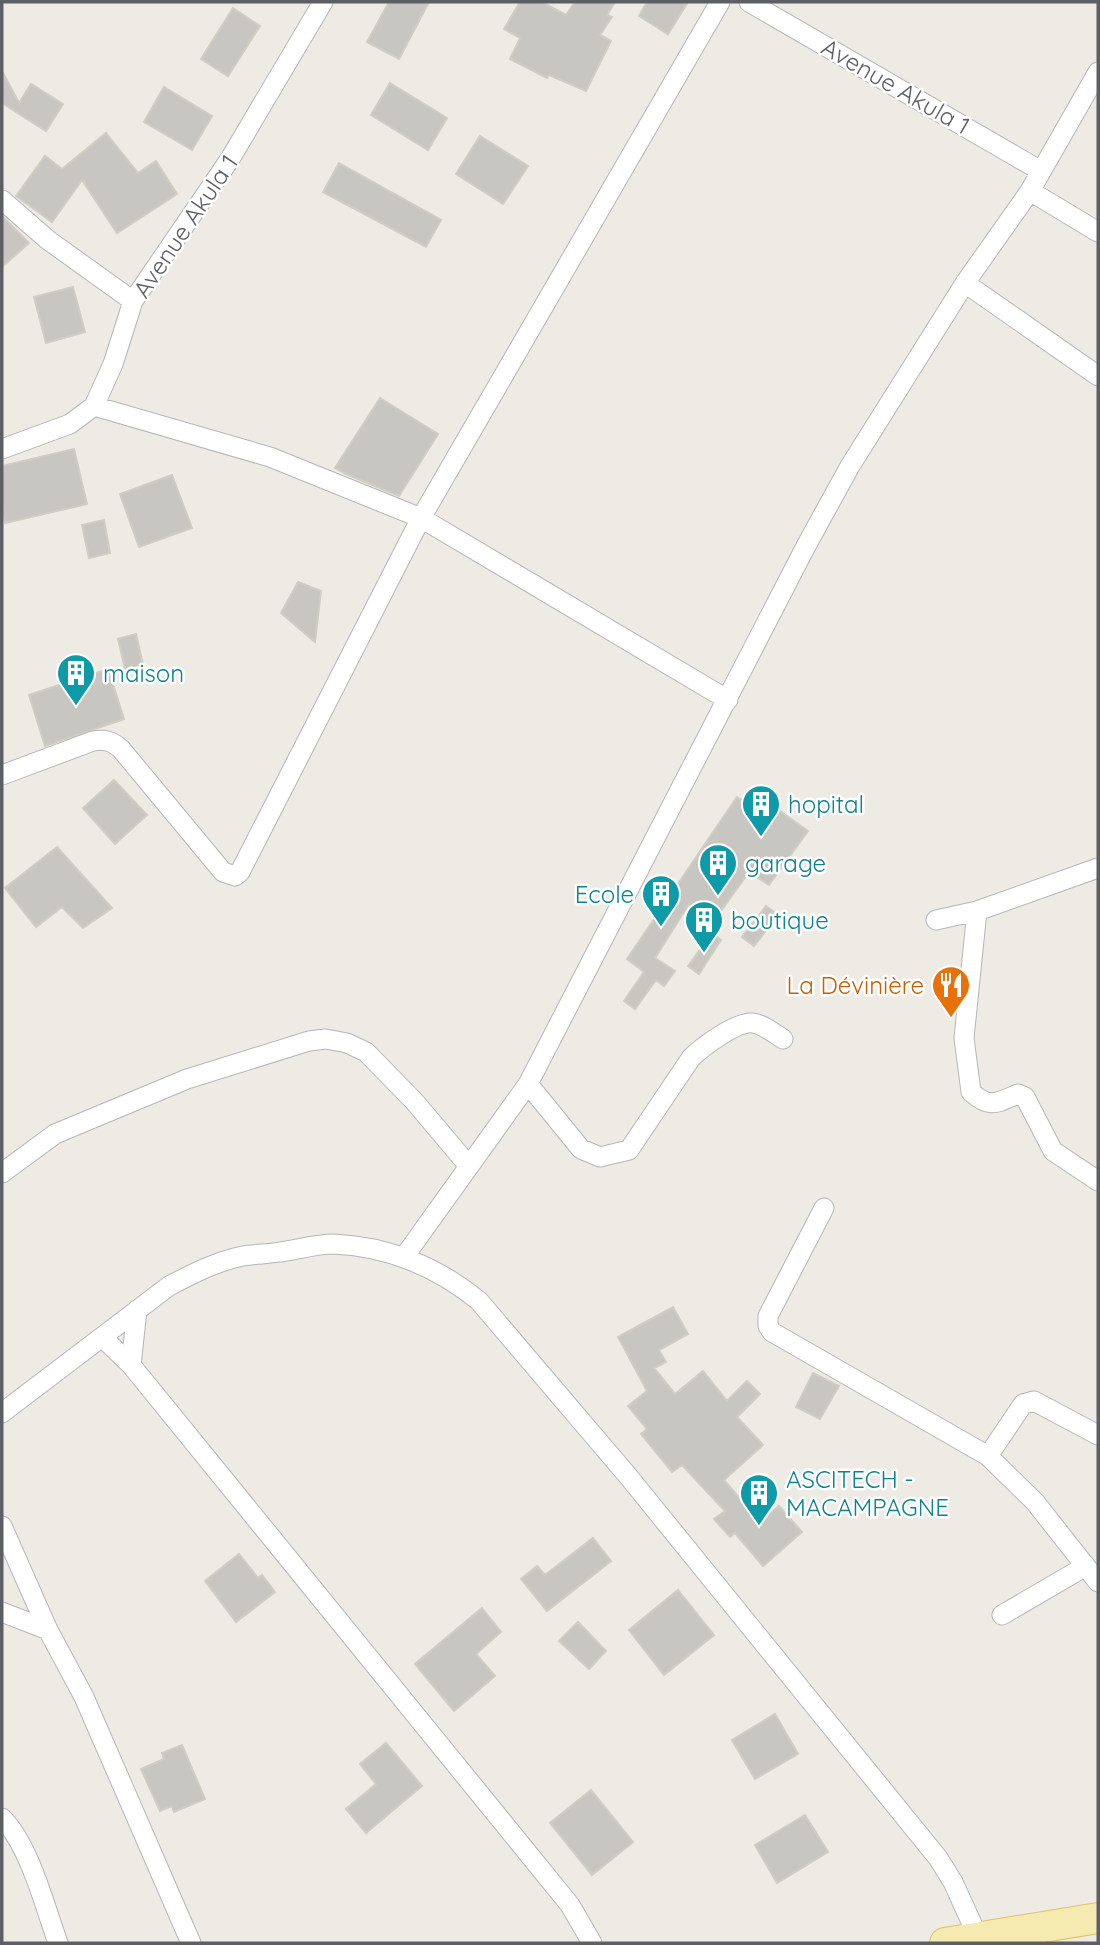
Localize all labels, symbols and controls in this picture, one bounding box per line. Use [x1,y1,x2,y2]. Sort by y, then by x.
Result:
street label: Avenue Akula 1 [817,31,975,141]
street label: Avenue Akula 1 [126,149,244,303]
building icon: maison [55,652,97,707]
place label: maison [103,658,184,688]
building icon: hopital [740,783,782,838]
place label: hopital [788,789,864,819]
building icon: garage [697,842,739,897]
place label: garage [745,848,826,878]
building icon: Ecole [640,873,682,928]
place label: Ecole [575,879,634,909]
building icon: boutique [683,899,725,954]
place label: boutique [731,905,829,935]
restaurant icon: La Dévinière [930,964,972,1019]
place label: La Dévinière [787,970,924,1000]
place label: ASCITECH - MACAMPAGNE [786,1464,949,1522]
building icon: ASCITECH - MACAMPAGNE [738,1472,780,1527]

